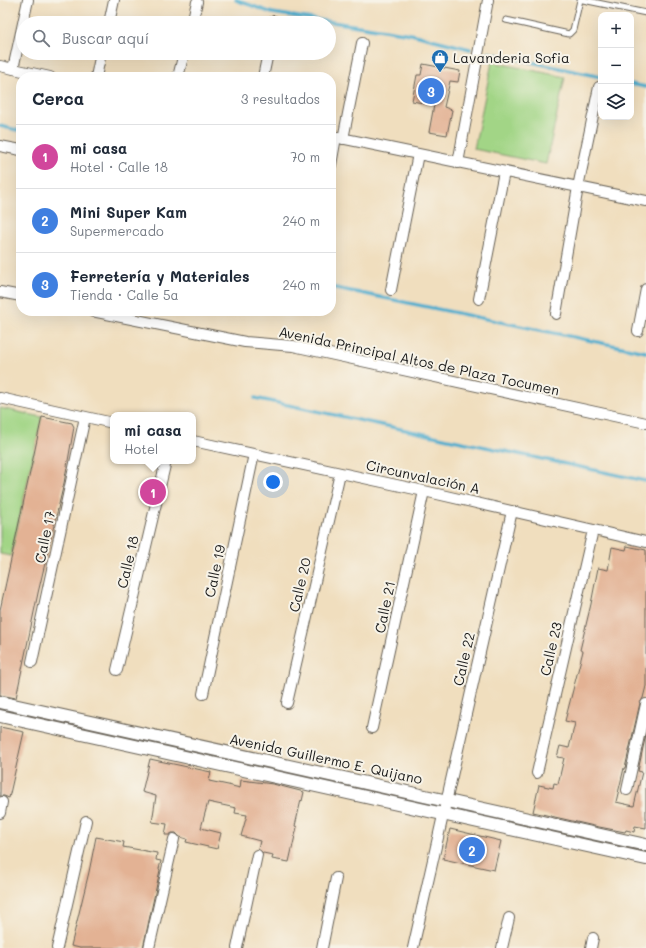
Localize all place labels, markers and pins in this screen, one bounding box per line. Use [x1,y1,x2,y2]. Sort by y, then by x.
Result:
shop icon: Lavanderia Sofia [430,48,450,73]
place label: Lavanderia Sofia [453,48,570,67]
pin: 3 [418,76,444,106]
pin: 1 [140,477,166,507]
pin: 2 [459,835,485,865]

